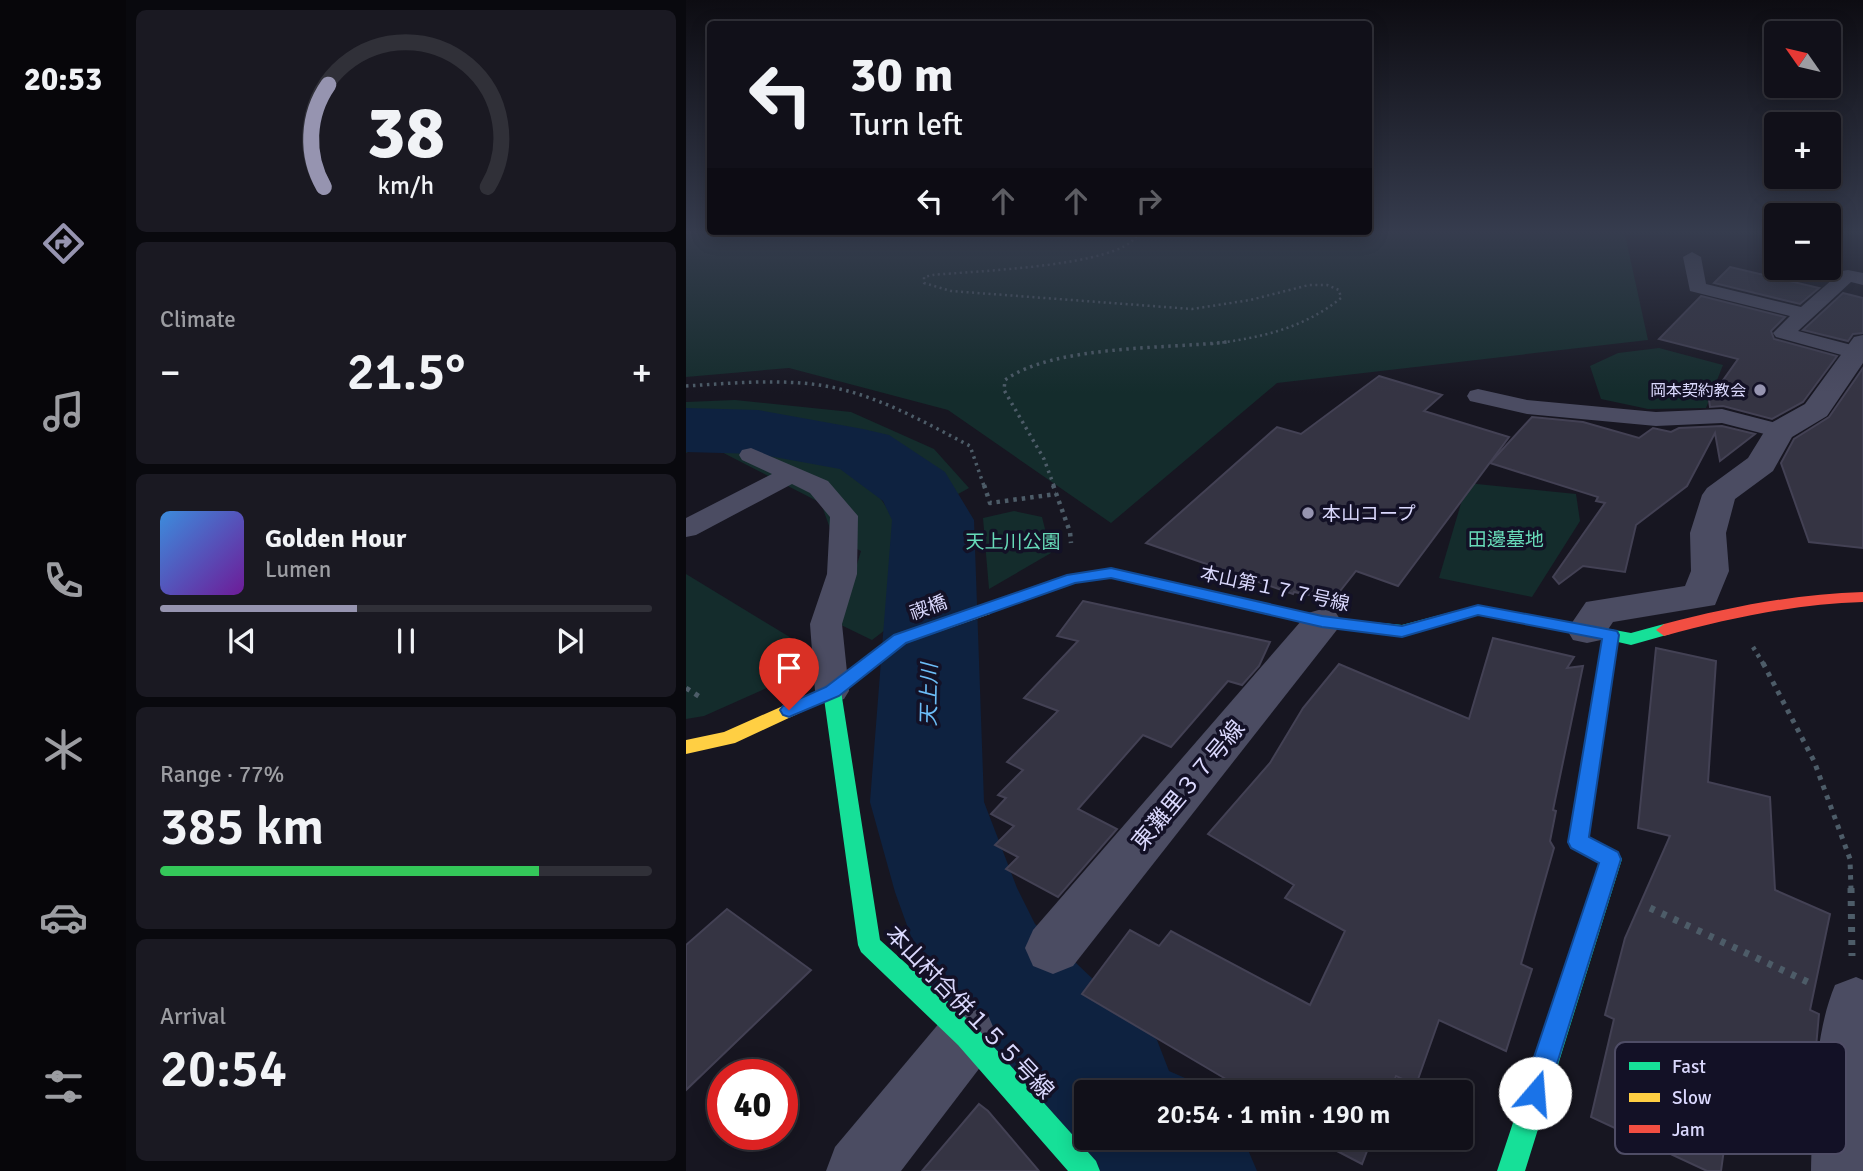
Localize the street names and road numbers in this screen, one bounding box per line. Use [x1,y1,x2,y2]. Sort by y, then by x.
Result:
street label: 本山第１７７号線 [1198,561,1352,617]
street label: 禊橋 [906,590,950,626]
street label: 東灘里３７号線 [1126,714,1251,856]
street label: 本山村合併１５５号線 [879,920,1060,1105]

